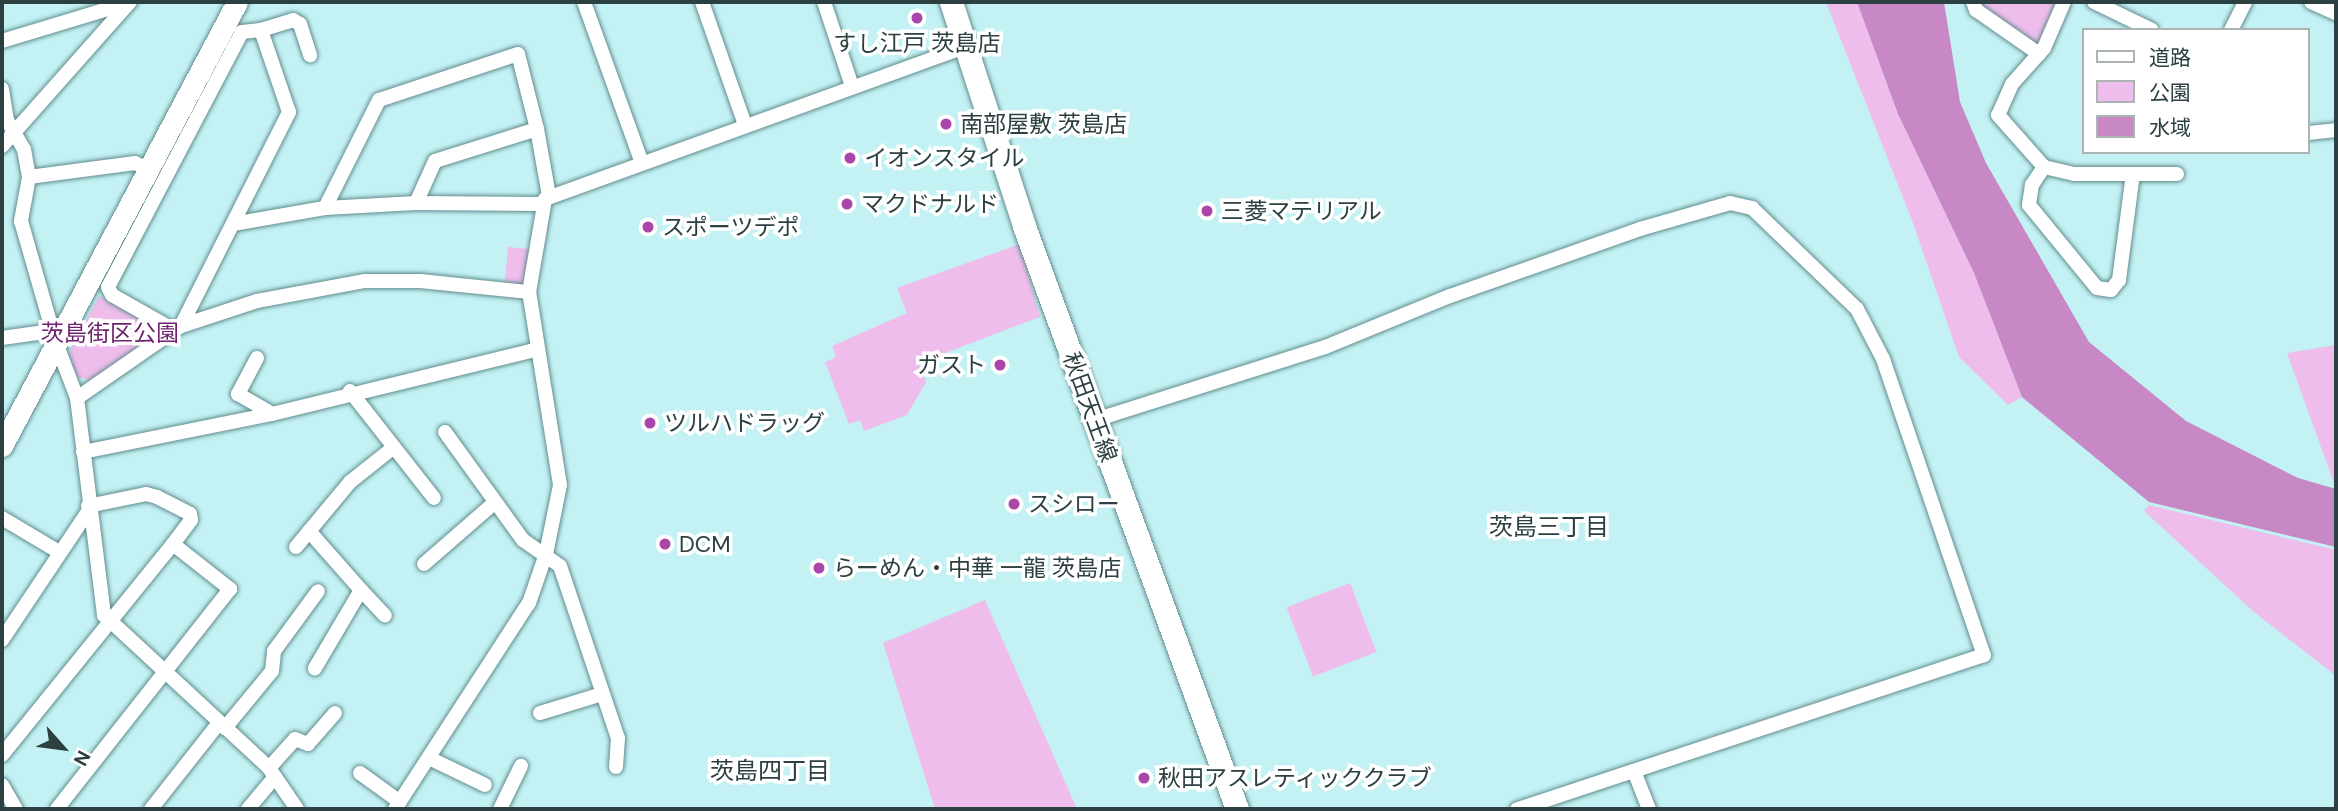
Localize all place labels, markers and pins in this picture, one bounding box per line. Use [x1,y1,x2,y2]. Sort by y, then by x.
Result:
marker: すし江戸 茨島店 [909,10,925,26]
place label: すし江戸 茨島店 [833,29,1001,57]
place label: 南部屋敷 茨島店 [960,110,1127,138]
marker: 南部屋敷 茨島店 [938,116,954,132]
place label: イオンスタイル [864,144,1025,172]
marker: イオンスタイル [842,150,858,166]
place label: マクドナルド [861,190,999,218]
marker: マクドナルド [839,196,855,212]
place label: 三菱マテリアル [1221,197,1382,225]
marker: 三菱マテリアル [1199,203,1215,219]
place label: スポーツデポ [662,213,800,241]
marker: スポーツデポ [640,219,656,235]
place label: ガスト [917,351,986,379]
marker: ガスト [992,357,1008,373]
place label: ツルハドラッグ [664,409,825,437]
marker: ツルハドラッグ [642,415,658,431]
place label: スシロー [1028,490,1120,518]
marker: スシロー [1006,496,1022,512]
place label: DCM [679,530,731,558]
marker: DCM [657,536,673,552]
place label: らーめん・中華 一龍 茨島店 [833,554,1121,582]
marker: らーめん・中華 一龍 茨島店 [811,560,827,576]
place label: 秋田アスレティッククラブ [1158,764,1434,792]
marker: 秋田アスレティッククラブ [1136,770,1152,786]

